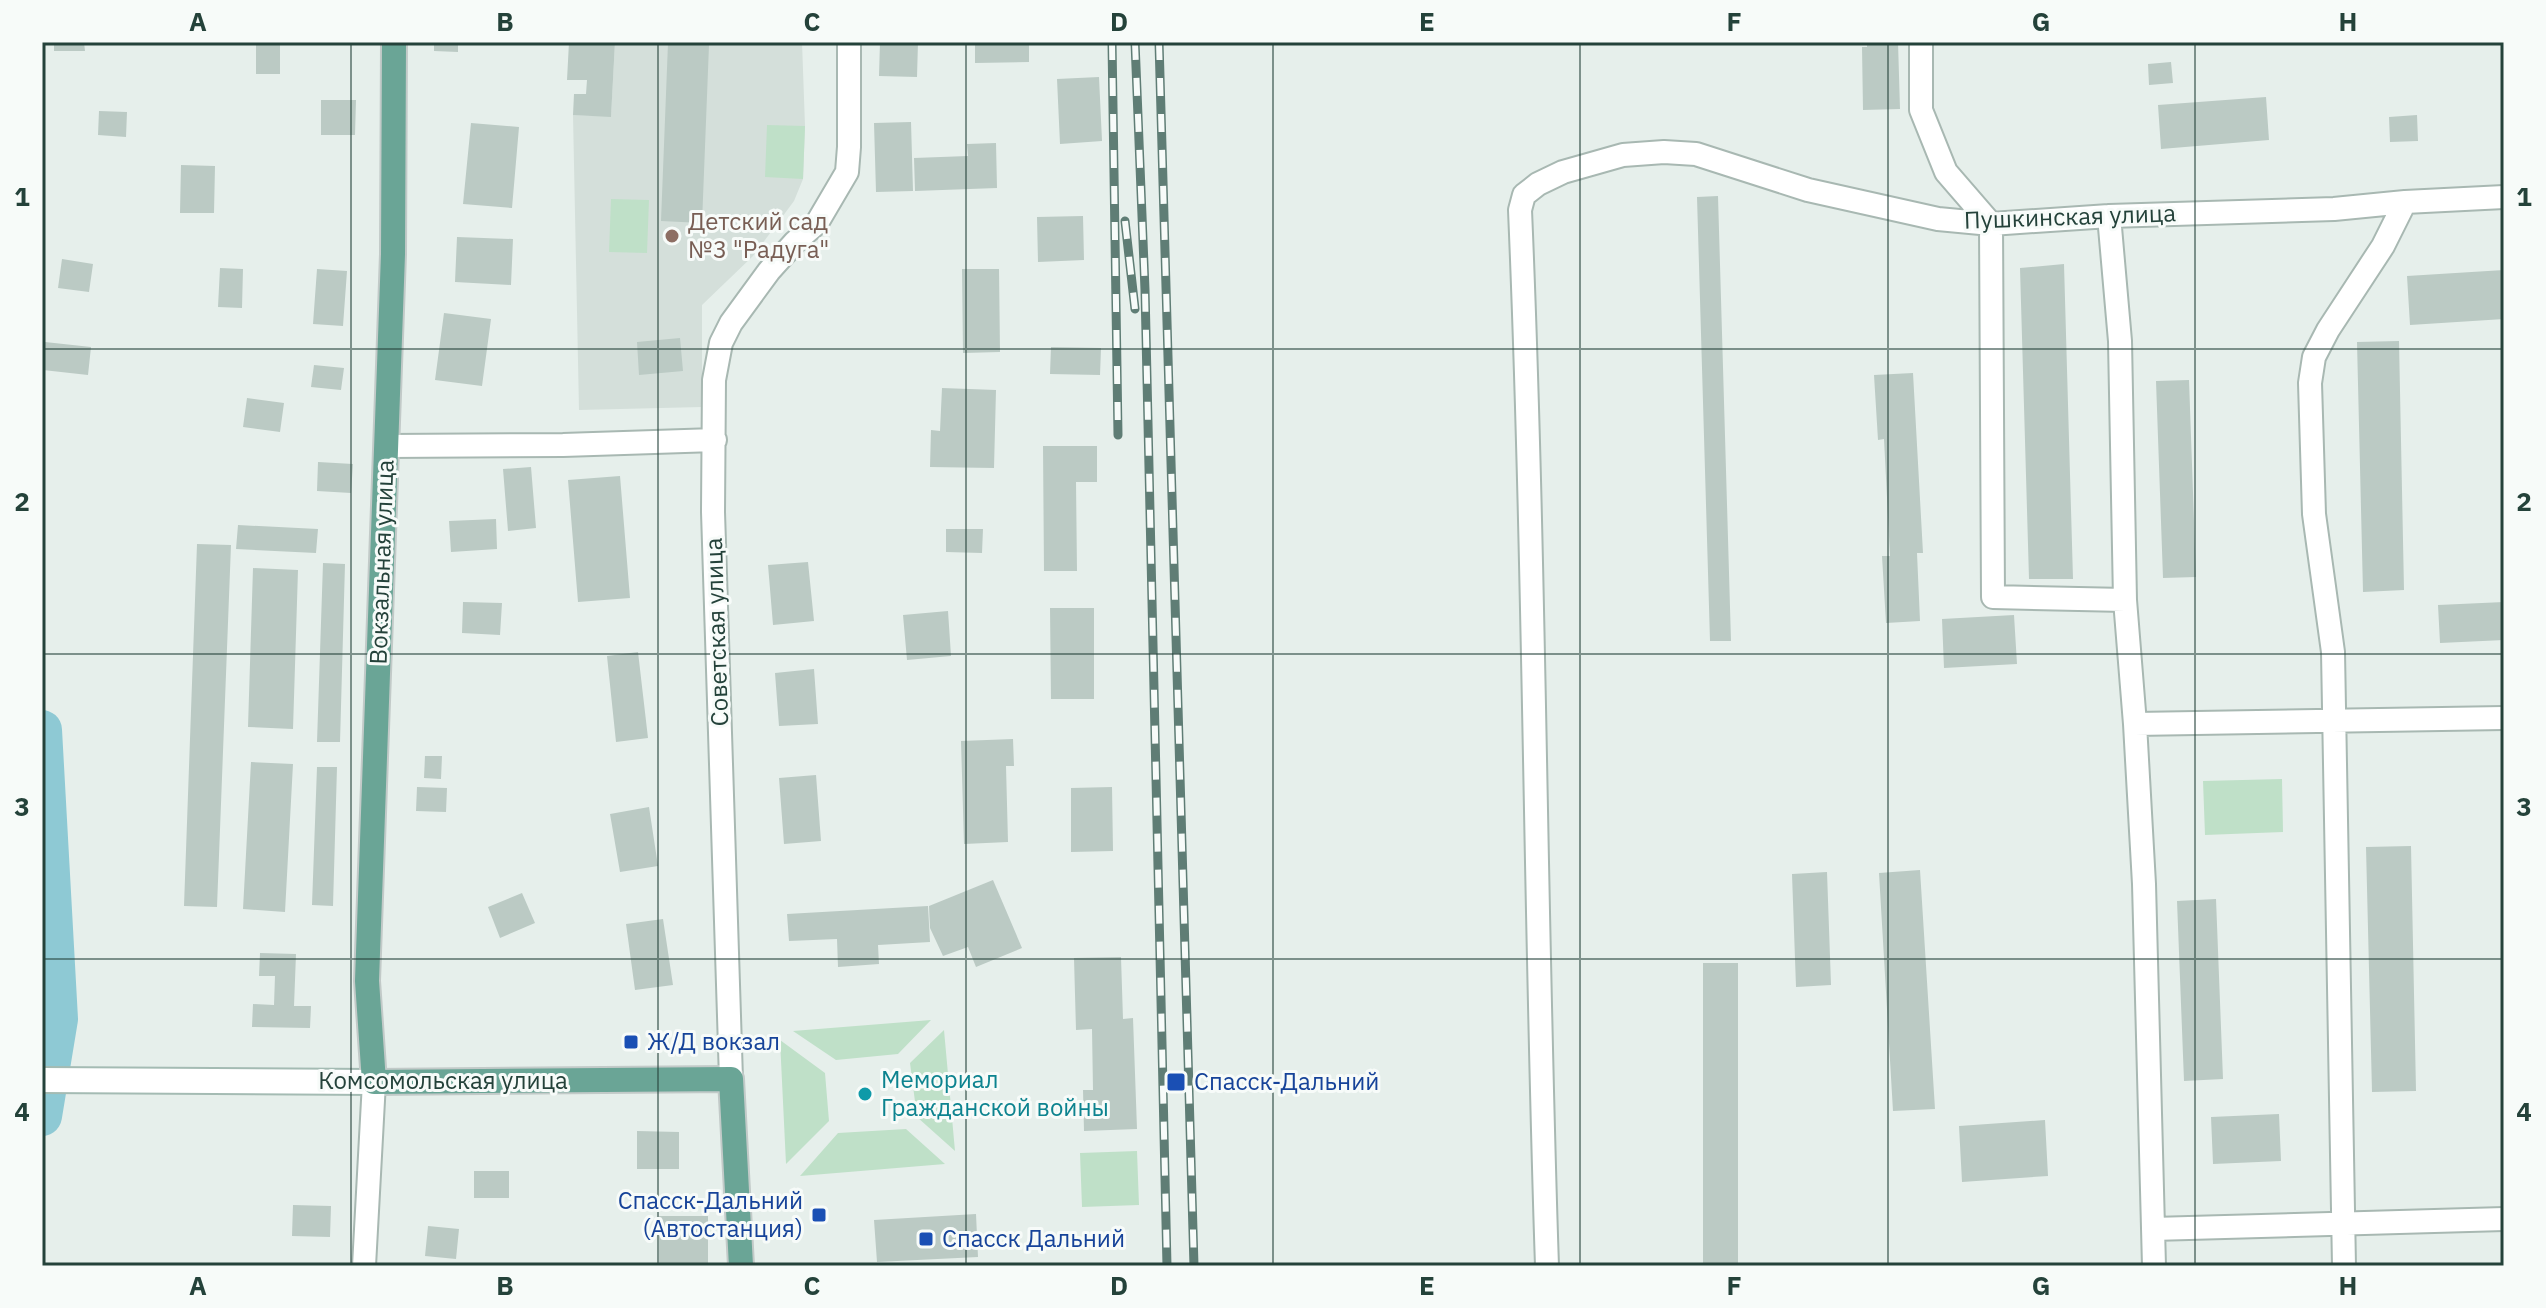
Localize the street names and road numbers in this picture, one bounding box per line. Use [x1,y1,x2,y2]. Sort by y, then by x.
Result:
street label: Пушкинская улица [1963,196,2177,236]
street label: Вокзальная улица [361,459,401,665]
street label: Советская улица [697,537,735,727]
street label: Комсомольская улица [318,1064,568,1096]

